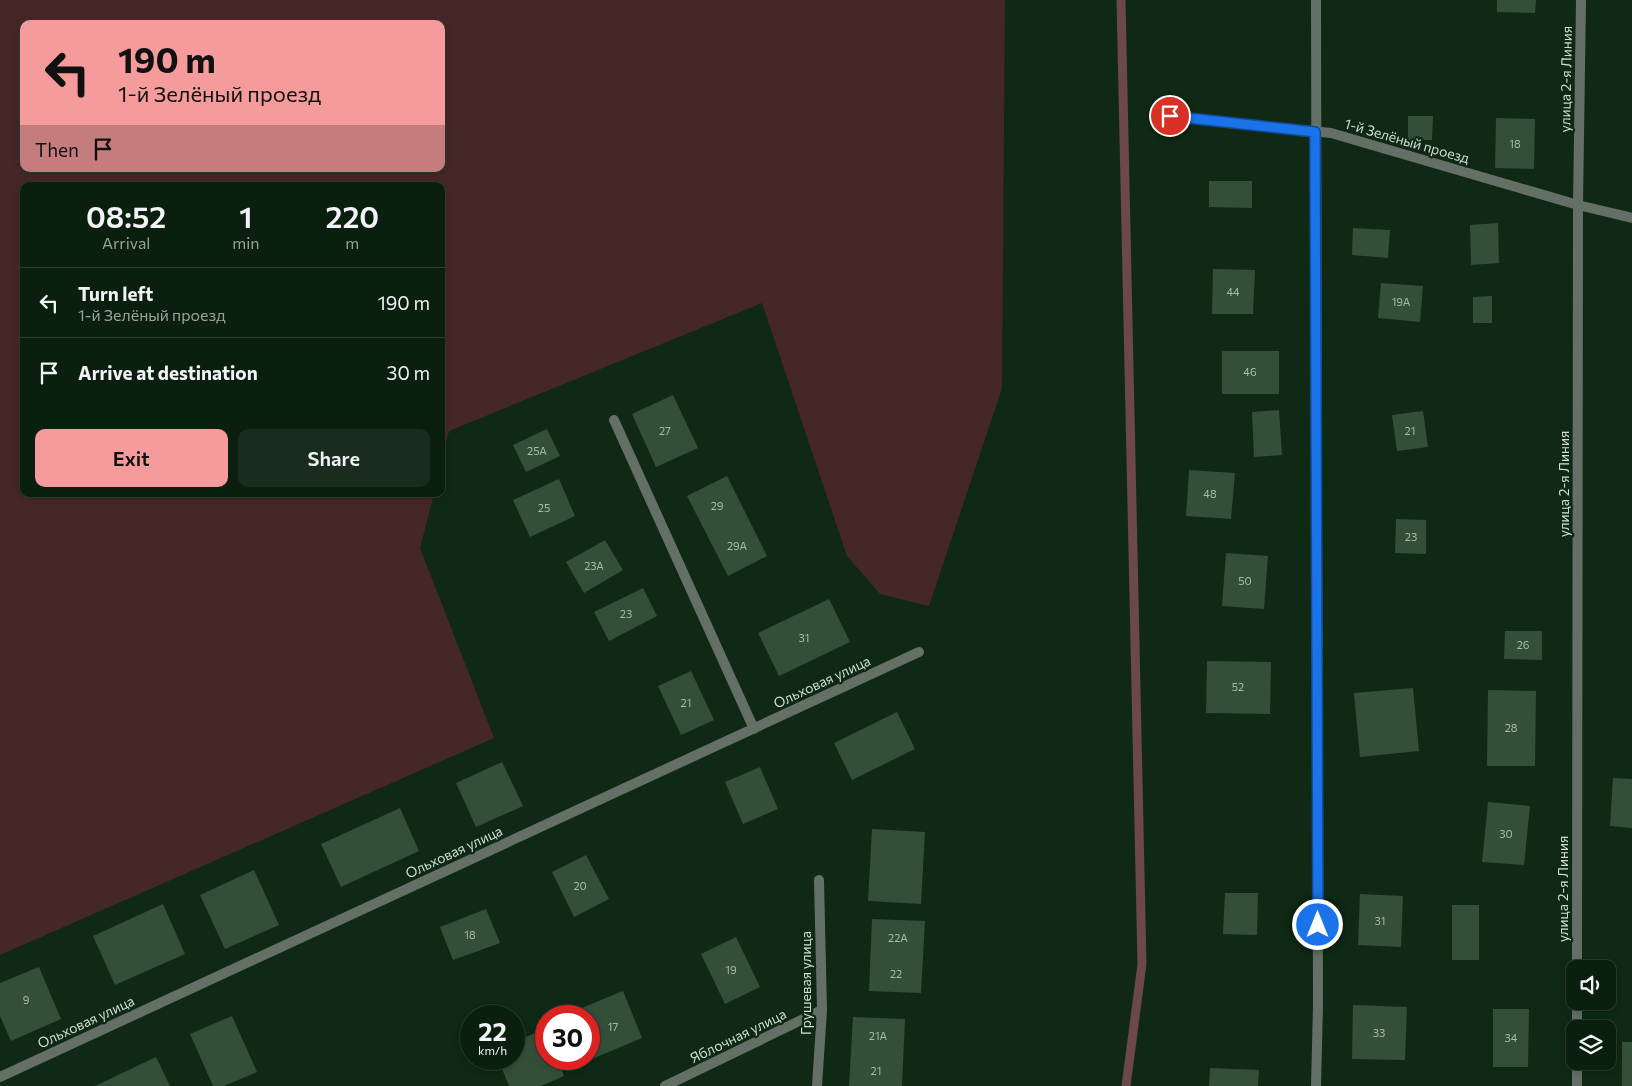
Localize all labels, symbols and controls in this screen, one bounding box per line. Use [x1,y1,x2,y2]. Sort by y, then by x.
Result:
street label: улица 2-я Линия [1556,26,1575,132]
text: 190 m [118,37,216,80]
icon: left [35,40,100,105]
text: 1-й Зелёный проезд [118,80,321,107]
pin [1149,95,1191,137]
icon: arrive [1156,102,1184,130]
street label: 1-й Зелёный проезд [1343,115,1472,166]
icon: arrive [89,135,117,163]
house number: 18 [1509,137,1521,150]
text: Then [35,138,79,161]
text: 08:52 [86,197,166,234]
text: 1 [239,197,253,234]
text: 220 [325,197,379,234]
text: Arrival [102,233,150,252]
text: min [232,233,259,252]
text: m [345,233,359,252]
text: Turn left [78,282,153,305]
house number: 44 [1226,285,1240,298]
icon: left [35,289,63,317]
text: 190 m [378,291,430,314]
house number: 19А [1392,295,1411,308]
text: 1-й Зелёный проезд [78,305,226,324]
icon: arrive [35,359,63,387]
text: Arrive at destination [78,361,258,384]
text: 30 m [387,361,430,384]
house number: 46 [1243,365,1257,378]
house number: 27 [659,424,671,437]
house number: 21 [1405,424,1415,437]
button: Exit [35,429,228,487]
button: Share [238,429,430,487]
street label: улица 2-я Линия [1555,431,1572,537]
house number: 25А [527,444,547,457]
house number: 48 [1203,487,1217,500]
house number: 29 [711,499,724,512]
house number: 25 [538,501,550,514]
house number: 23 [1405,530,1417,543]
house number: 29А [727,539,747,552]
house number: 23А [584,559,604,572]
house number: 50 [1238,574,1252,587]
house number: 23 [620,607,632,620]
house number: 31 [799,631,809,644]
house number: 26 [1517,638,1530,651]
street label: Ольховая улица [771,652,873,711]
house number: 52 [1232,680,1244,693]
house number: 21 [681,696,691,709]
house number: 28 [1505,721,1518,734]
street label: Ольховая улица [403,822,505,881]
house number: 30 [1499,827,1513,840]
street label: улица 2-я Линия [1554,836,1571,942]
house number: 20 [573,879,587,892]
position arrow [1291,898,1343,950]
house number: 31 [1375,914,1385,927]
house number: 18 [464,928,476,941]
street label: Грушевая улица [797,931,814,1035]
house number: 22А [888,931,908,944]
map controls [1566,960,1616,1070]
button: sound [1566,960,1616,1010]
house number: 19 [725,963,737,976]
house number: 22 [890,967,902,980]
street label: Ольховая улица [35,992,137,1051]
house number: 9 [23,993,30,1006]
speed limit sign: 30 [535,1005,600,1070]
street label: Яблочная улица [687,1005,789,1066]
text: 22 [478,1016,507,1046]
house number: 17 [608,1020,618,1033]
button: layers [1566,1020,1616,1070]
house number: 33 [1373,1026,1385,1039]
house number: 21А [869,1029,888,1042]
house number: 34 [1505,1031,1518,1044]
text: km/h [478,1043,507,1057]
house number: 21 [871,1064,881,1077]

